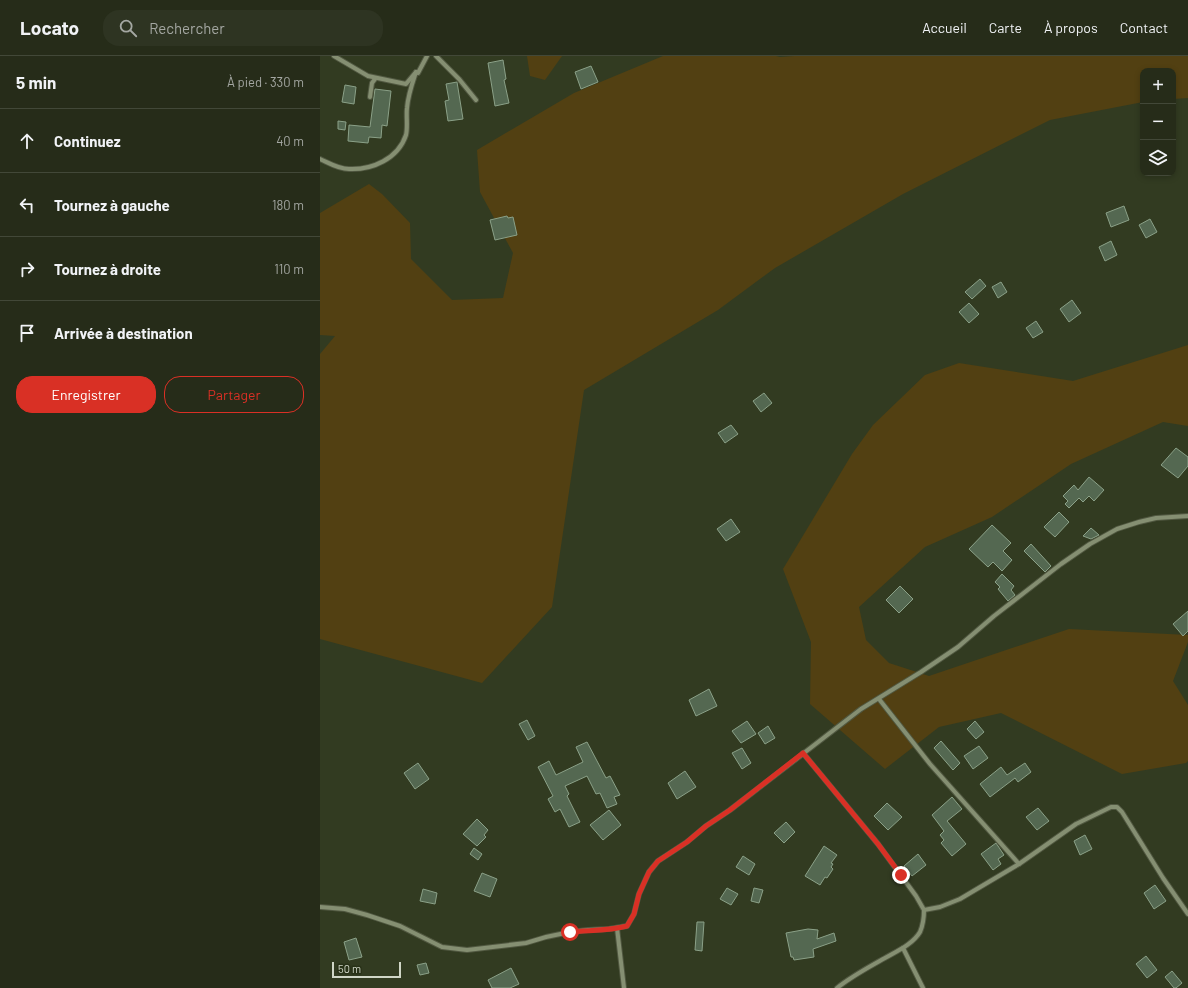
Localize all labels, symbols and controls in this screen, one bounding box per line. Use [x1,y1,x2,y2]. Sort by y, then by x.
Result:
search box [103,10,383,46]
text: Locato [20,16,79,39]
icon: search [117,17,139,39]
text: Rechercher [149,19,225,37]
text: Accueil [922,19,967,36]
text: Carte [989,19,1022,36]
text: À propos [1044,19,1098,36]
text: Contact [1120,19,1168,36]
map controls [1140,68,1176,176]
button: + [1140,68,1176,104]
text: 5 min [16,72,56,92]
text: À pied · 330 m [227,74,304,90]
button: − [1140,104,1176,140]
icon: ahead [16,130,38,152]
text: Continuez [54,132,121,150]
text: 40 m [276,133,304,149]
button: layers [1140,140,1176,176]
icon: left [16,194,38,216]
text: Tournez à gauche [54,196,170,214]
text: 180 m [272,197,304,213]
icon: right [16,258,38,280]
text: Tournez à droite [54,260,161,278]
text: 110 m [274,261,304,277]
icon: arrive [16,322,38,344]
text: Arrivée à destination [54,324,193,342]
button: Enregistrer [16,376,156,413]
button: Partager [164,376,304,413]
route end [892,866,910,884]
route start [561,923,579,941]
scale bar [332,960,401,979]
text: 50 m [338,962,361,975]

